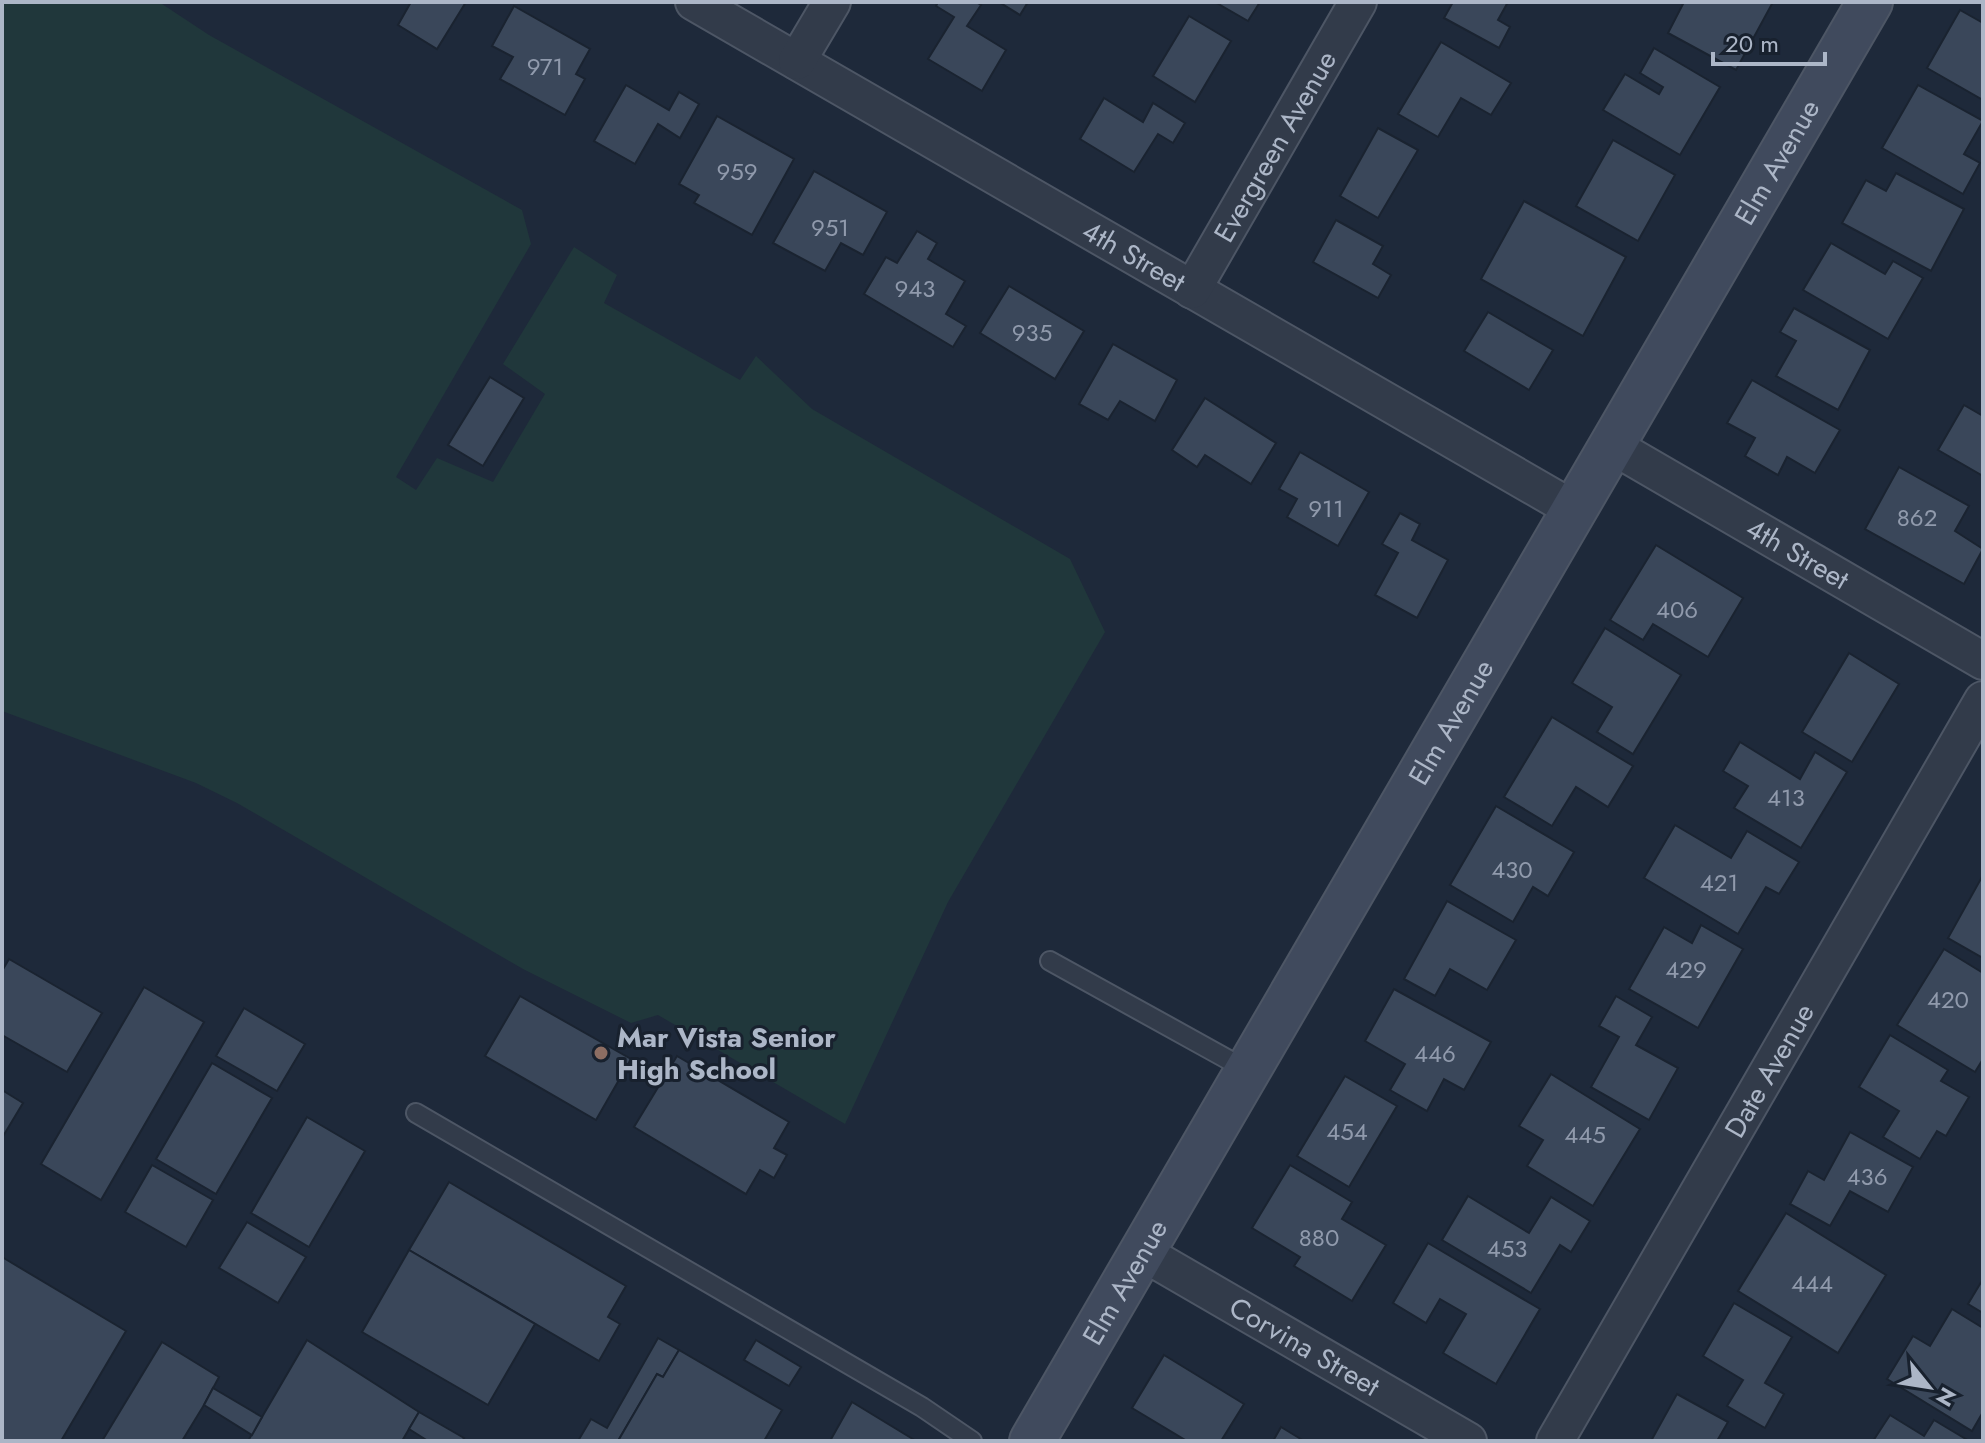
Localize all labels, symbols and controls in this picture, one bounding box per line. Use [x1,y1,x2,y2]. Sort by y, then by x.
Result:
scale bar [1713,16,1825,66]
text: 20 m [1725,26,1779,61]
street label: Evergreen Avenue [1203,43,1346,250]
house number: 971 [527,49,563,84]
street label: Elm Avenue [1724,92,1830,233]
house number: 959 [716,154,758,189]
house number: 951 [811,210,849,245]
street label: 4th Street [1075,210,1193,302]
house number: 943 [895,271,935,306]
house number: 935 [1012,315,1052,350]
house number: 911 [1308,491,1344,526]
house number: 862 [1897,500,1937,535]
street label: 4th Street [1739,507,1857,600]
house number: 406 [1656,592,1698,627]
street label: Elm Avenue [1398,651,1503,793]
house number: 413 [1767,780,1805,815]
house number: 430 [1491,852,1533,887]
house number: 421 [1700,865,1738,900]
house number: 429 [1665,952,1707,987]
house number: 420 [1927,982,1969,1017]
street label: Date Avenue [1714,995,1824,1145]
place label: Mar Vista Senior High School [617,1017,836,1090]
house number: 446 [1414,1036,1456,1071]
marker: Mar Vista Senior High School [592,1044,610,1062]
house number: 454 [1326,1114,1368,1149]
house number: 445 [1564,1117,1606,1152]
house number: 436 [1847,1159,1887,1194]
street label: Elm Avenue [1072,1211,1177,1353]
house number: 880 [1299,1220,1339,1255]
house number: 453 [1487,1231,1527,1266]
house number: 444 [1791,1266,1833,1301]
street label: Corvina Street [1222,1286,1388,1406]
north arrow [1889,1347,1969,1427]
text: N [1928,1381,1965,1413]

